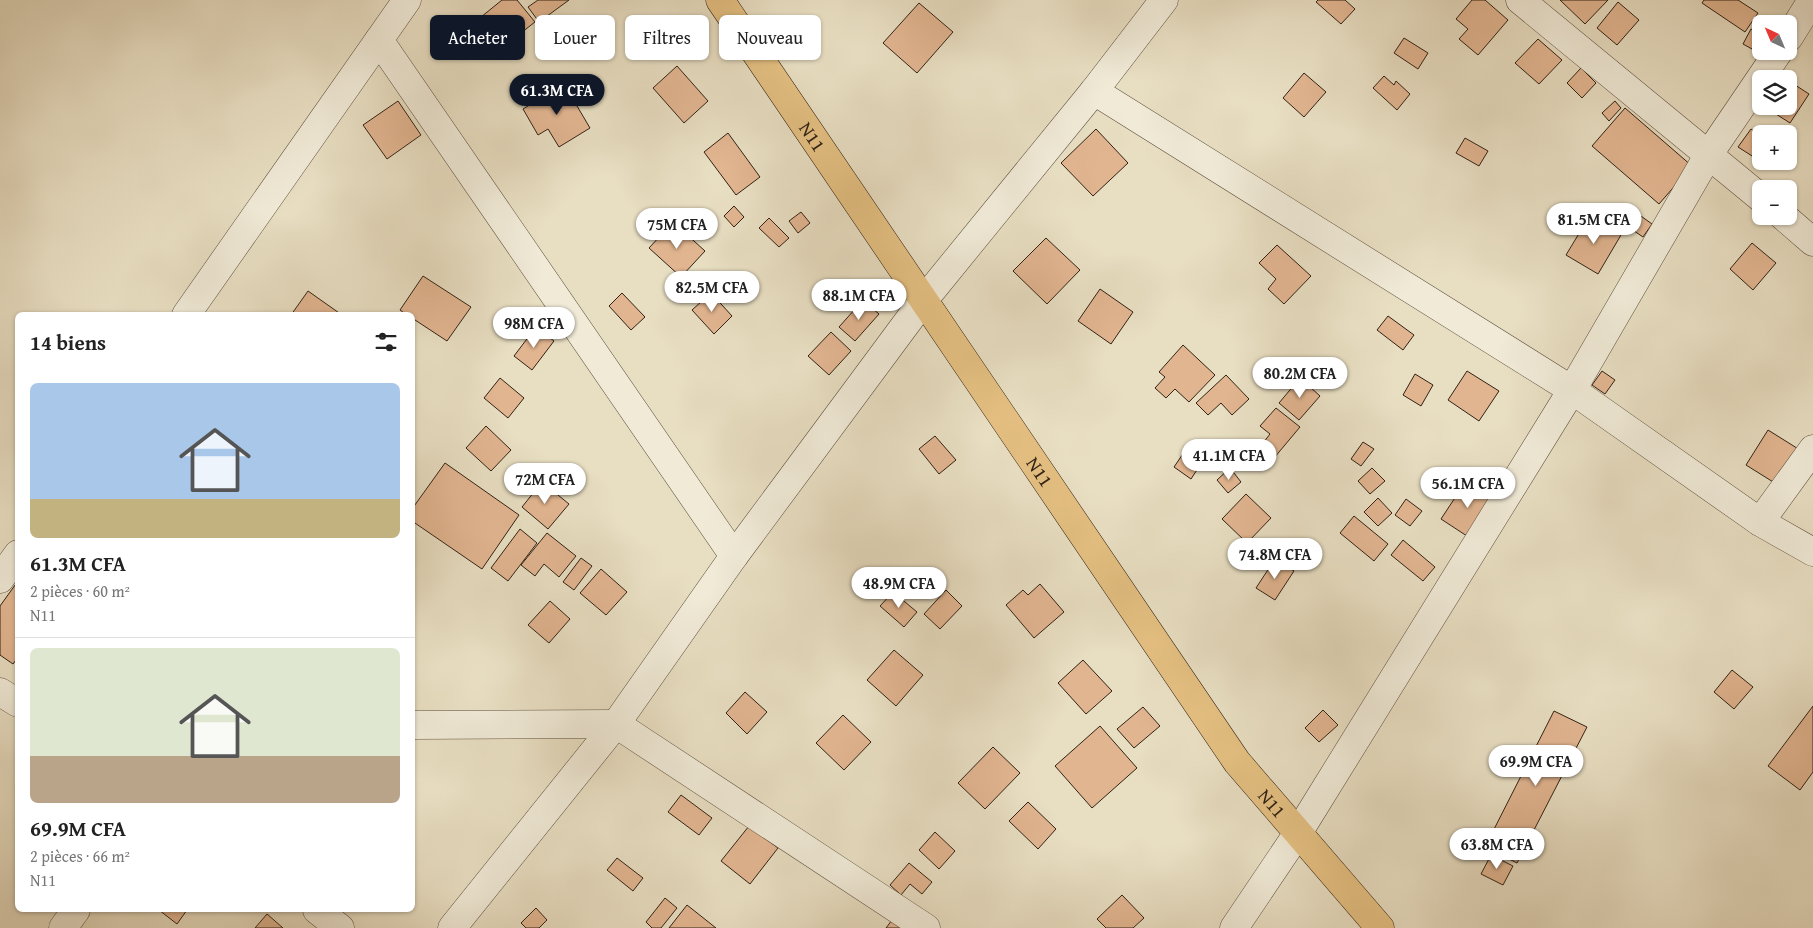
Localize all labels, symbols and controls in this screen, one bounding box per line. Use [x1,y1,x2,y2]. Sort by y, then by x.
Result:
chip: Acheter [430,15,525,60]
chip: Louer [535,15,615,60]
chip: Filtres [625,15,709,60]
chip: Nouveau [719,15,821,60]
north arrow [1752,15,1798,60]
map controls [1752,15,1797,225]
button: layers [1752,70,1797,115]
pin: 61.3M CFA [500,74,614,116]
text: 61.3M CFA [520,78,594,102]
street label: N11 [792,116,833,157]
button: + [1752,125,1797,170]
button: − [1752,180,1797,225]
pin: 81.5M CFA [1537,202,1651,245]
text: 81.5M CFA [1557,207,1631,231]
pin: 75M CFA [631,208,723,250]
text: 75M CFA [647,212,707,236]
pin: 82.5M CFA [655,270,769,313]
text: 82.5M CFA [675,275,749,299]
pin: 88.1M CFA [802,278,916,321]
text: 88.1M CFA [822,283,896,307]
pin: 98M CFA [488,306,580,349]
text: 98M CFA [504,311,564,335]
text: 14 biens [30,327,106,358]
icon: filters [372,328,400,356]
pin: 80.2M CFA [1243,356,1357,399]
text: 80.2M CFA [1263,361,1337,385]
icon: home [170,415,260,505]
pin: 41.1M CFA [1172,438,1286,481]
text: 41.1M CFA [1192,443,1266,467]
street label: N11 [1020,451,1060,492]
pin: 72M CFA [499,462,591,505]
pin: 56.1M CFA [1411,466,1525,509]
text: 72M CFA [515,467,575,491]
text: 56.1M CFA [1431,471,1505,495]
pin: 74.8M CFA [1218,538,1332,580]
text: 74.8M CFA [1238,542,1312,566]
text: 61.3M CFA [30,548,126,579]
pin: 48.9M CFA [842,566,956,609]
text: 48.9M CFA [862,571,936,595]
text: 2 pièces · 60 m² [30,579,130,603]
text: N11 [30,603,56,627]
icon: home [170,681,260,771]
pin: 69.9M CFA [1479,744,1593,787]
text: 69.9M CFA [1499,749,1573,773]
street label: N11 [1252,782,1293,824]
text: 69.9M CFA [30,813,126,844]
pin: 63.8M CFA [1440,828,1554,870]
text: 63.8M CFA [1460,832,1534,856]
text: 2 pièces · 66 m² [30,844,130,868]
text: N11 [30,868,56,892]

